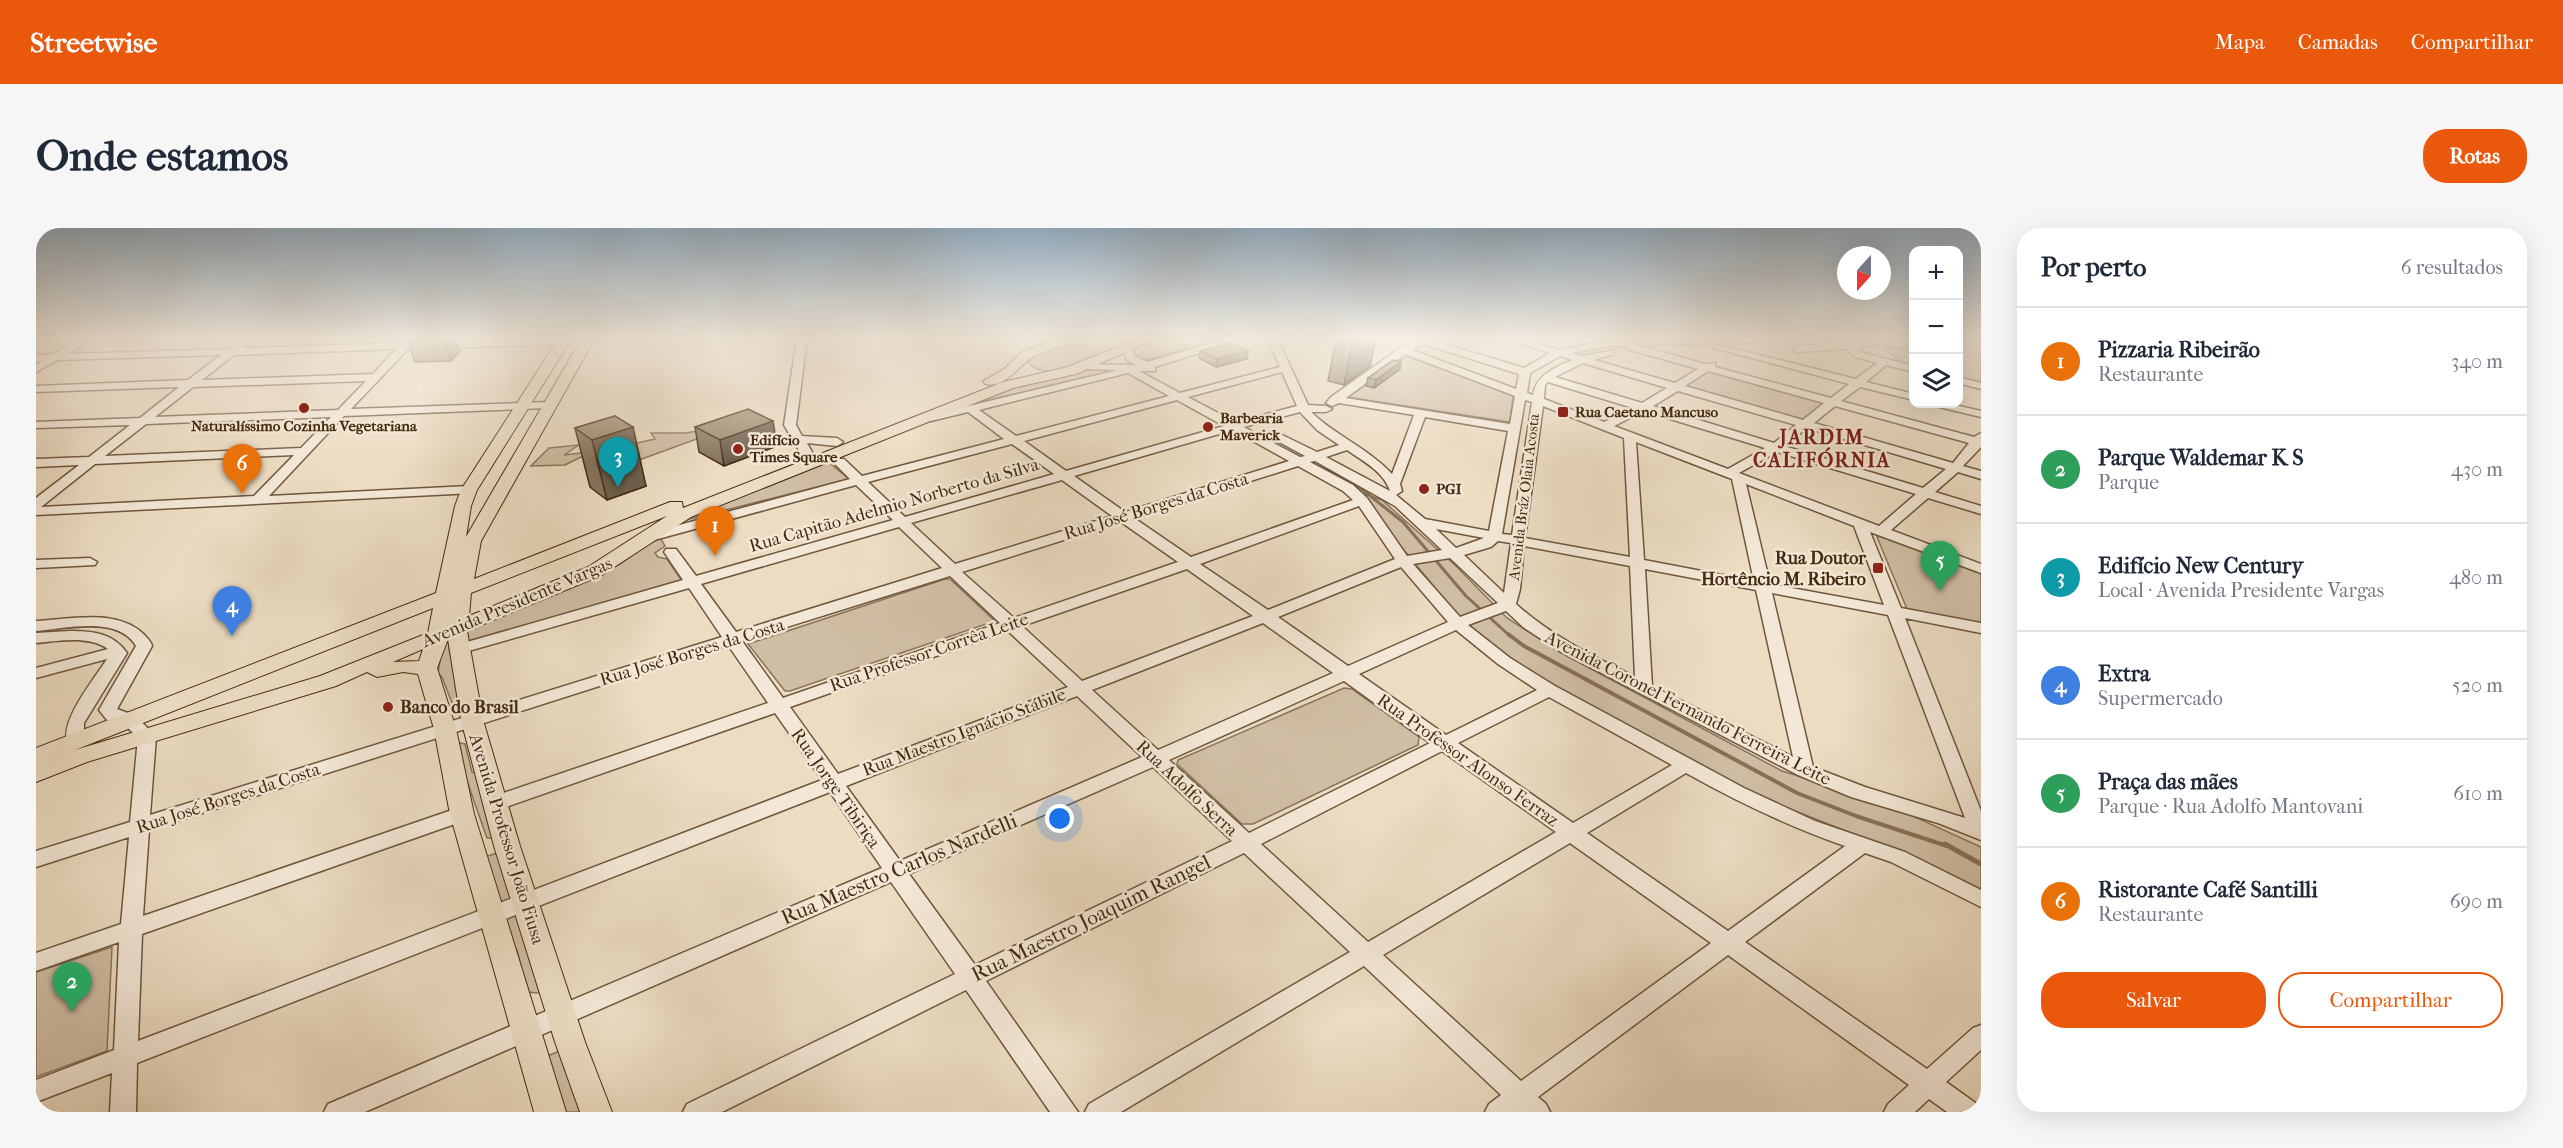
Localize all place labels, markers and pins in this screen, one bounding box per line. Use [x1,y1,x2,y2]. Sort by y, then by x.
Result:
marker: Naturalíssimo Cozinha Vegetariana [297,401,311,415]
place label: Rua Caetano Mancuso [1575,403,1718,421]
marker: Rua Caetano Mancuso [1556,405,1570,419]
place label: Barbearia Maverick [1219,409,1284,444]
place label: Naturalíssimo Cozinha Vegetariana [191,417,418,435]
marker: Barbearia Maverick [1201,420,1215,434]
place label: Edifício Times Square [749,431,838,466]
pin: 3 [598,438,638,487]
marker: Edifício Times Square [731,442,745,456]
pin: 6 [222,444,262,494]
place label: PGI [1436,480,1462,498]
marker: PGI [1417,482,1431,496]
pin: 1 [696,506,734,556]
pin: 5 [1920,542,1960,591]
place label: Rua Doutor Hortêncio M. Ribeiro [1701,548,1866,590]
marker: Rua Doutor Hortêncio M. Ribeiro [1871,561,1885,575]
pin: 4 [212,586,252,636]
place label: Banco do Brasil [400,697,520,718]
marker: Banco do Brasil [381,700,395,714]
pin: 2 [52,962,92,1012]

